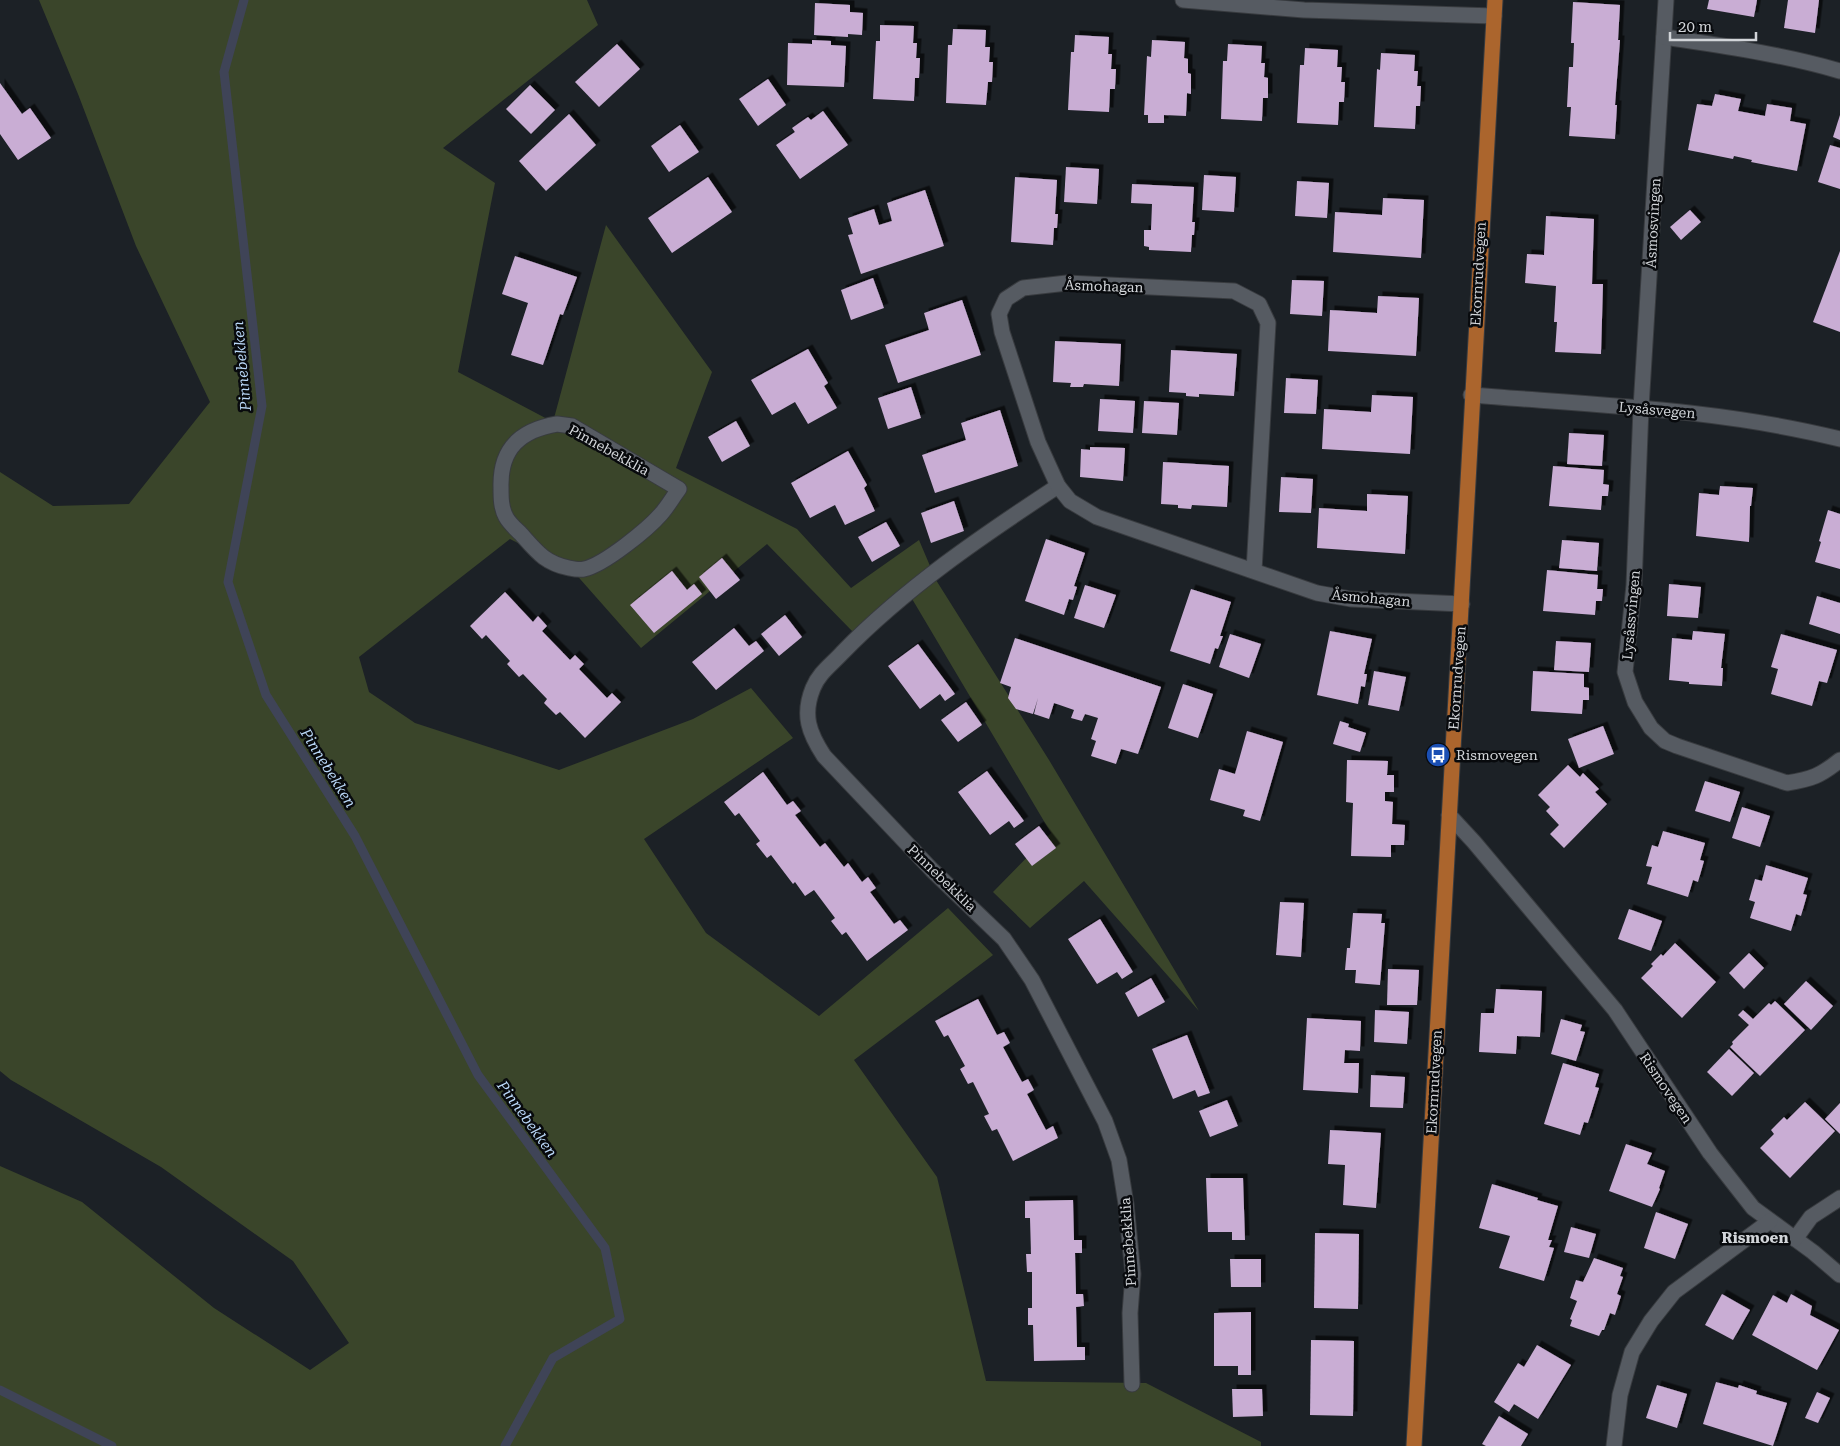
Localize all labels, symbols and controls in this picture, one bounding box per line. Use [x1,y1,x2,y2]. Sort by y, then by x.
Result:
scale bar [1670,10,1756,42]
text: 20 m [1678,18,1713,36]
street label: Åsmosvingen [1643,177,1663,269]
street label: Ekornrudvegen [1467,222,1489,326]
street label: Åsmohagan [1064,277,1144,295]
water label: Pinnebekken [229,320,255,413]
street label: Lysåsvegen [1618,399,1696,421]
street label: Pinnebekklia [566,421,652,479]
street label: Lysåssvingen [1619,570,1643,660]
street label: Åsmohagan [1331,587,1411,609]
street label: Ekornrudvegen [1445,626,1469,730]
water label: Pinnebekken [296,724,360,811]
bus stop icon: Rismovegen [1425,742,1451,768]
place label: Rismovegen [1456,747,1538,763]
street label: Pinnebekklia [904,841,980,915]
street label: Ekornrudvegen [1423,1030,1445,1134]
street label: Rismovegen [1637,1050,1695,1126]
water label: Pinnebekken [493,1076,561,1161]
street label: Pinnebekklia [1117,1197,1139,1287]
district label: Rismoen [1722,1229,1788,1247]

